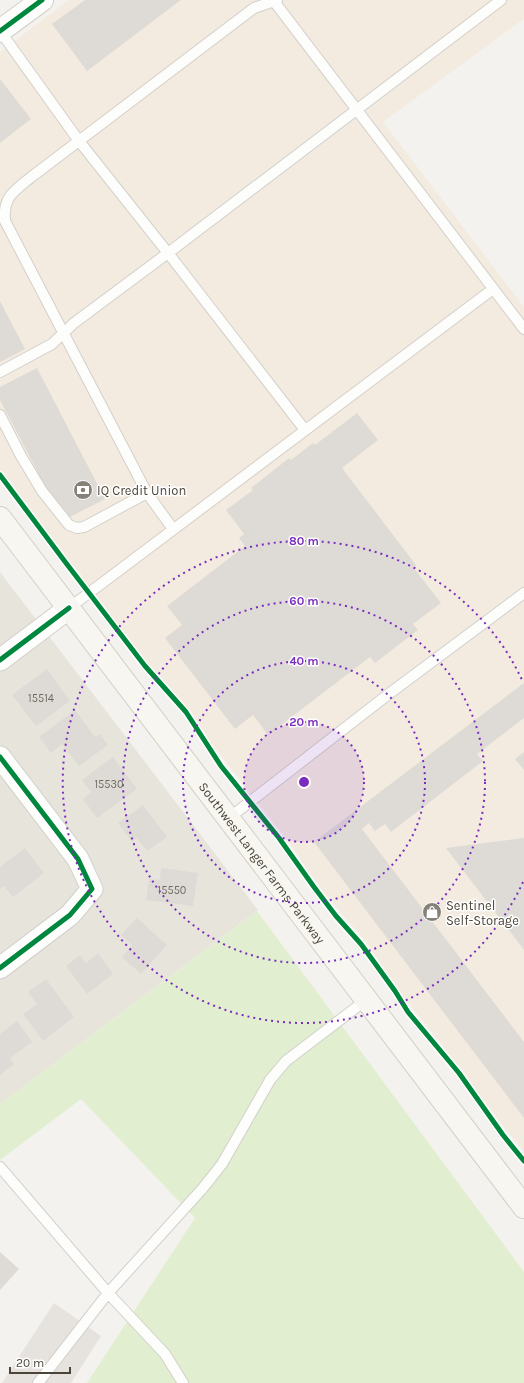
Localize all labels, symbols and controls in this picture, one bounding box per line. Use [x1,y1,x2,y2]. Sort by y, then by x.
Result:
bank icon: IQ Credit Union [72,479,94,501]
place label: IQ Credit Union [97,483,186,498]
text: 80 m [289,534,319,548]
text: 60 m [289,594,319,608]
text: 40 m [289,654,319,668]
house number: 15514 [28,692,54,705]
text: 20 m [289,715,319,729]
centre of rings [297,775,311,789]
house number: 15530 [94,778,124,791]
street label: Southwest Langer Farms Parkway [196,779,328,946]
house number: 15550 [158,884,186,897]
place label: Sentinel Self-Storage [446,898,519,928]
shop icon: Sentinel Self-Storage [421,901,443,923]
scale bar [10,1349,70,1375]
text: 20 m [16,1356,44,1370]

